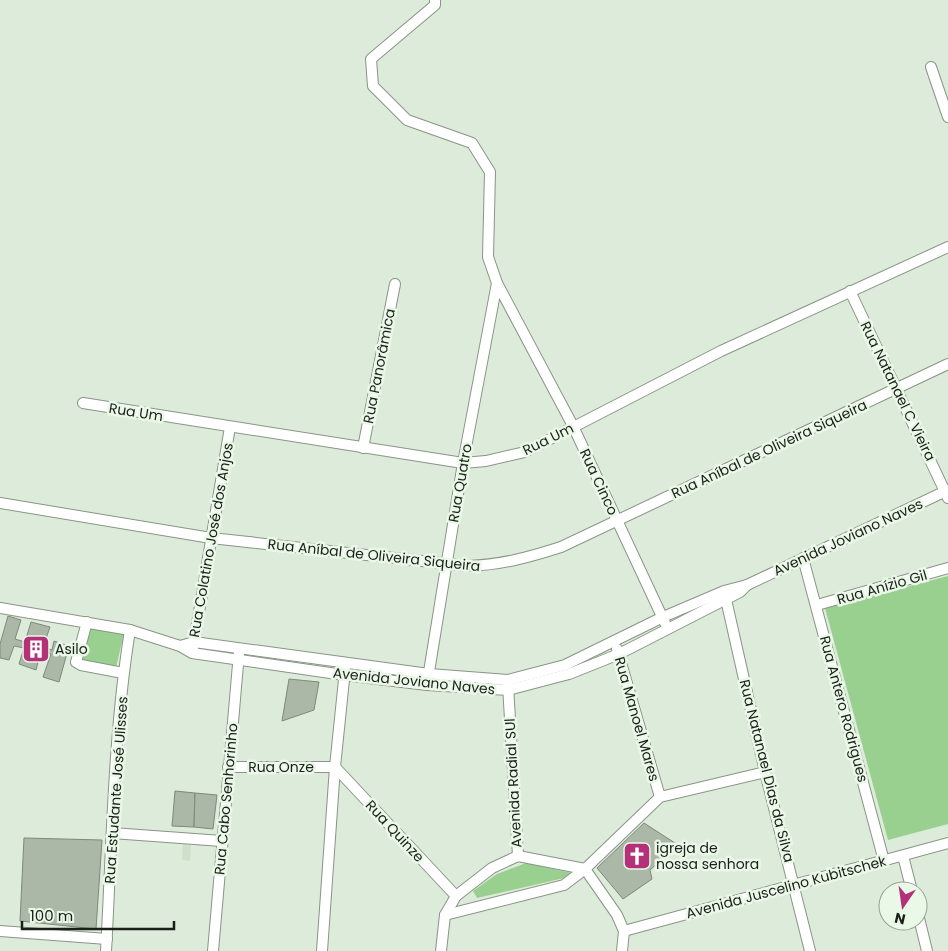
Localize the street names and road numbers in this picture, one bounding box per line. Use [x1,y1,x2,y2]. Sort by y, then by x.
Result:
street label: Rua Panorâmica [358,307,400,425]
street label: Rua Natanael C Vieira [855,318,941,464]
street label: Rua Aníbal de Oliveira Siqueira [668,395,870,503]
street label: Rua Um [107,398,165,426]
street label: Rua Um [519,418,577,460]
street label: Rua Colatino José dos Anjos [184,441,238,639]
street label: Rua Quatro [443,442,477,524]
street label: Rua Cinco [575,445,623,519]
street label: Avenida Joviano Naves [770,493,926,581]
street label: Rua Aníbal de Oliveira Siqueira [267,534,481,576]
street label: Rua Anízio Gil [835,565,929,609]
street label: Rua Antero Rodrigues [815,634,873,784]
street label: Rua Manoel Mares [610,654,664,784]
street label: Avenida Joviano Naves [332,663,496,699]
street label: Rua Natanael Dias da Silva [735,677,799,865]
street label: Rua Estudante José Ulisses [99,696,133,884]
street label: Avenida Radial SUl [500,718,526,848]
street label: Rua Cabo Senhorinho [209,722,243,876]
street label: Rua Onze [248,757,314,777]
street label: Rua Quinze [361,796,429,867]
street label: Avenida Juscelino Kubitschek [684,850,889,923]

